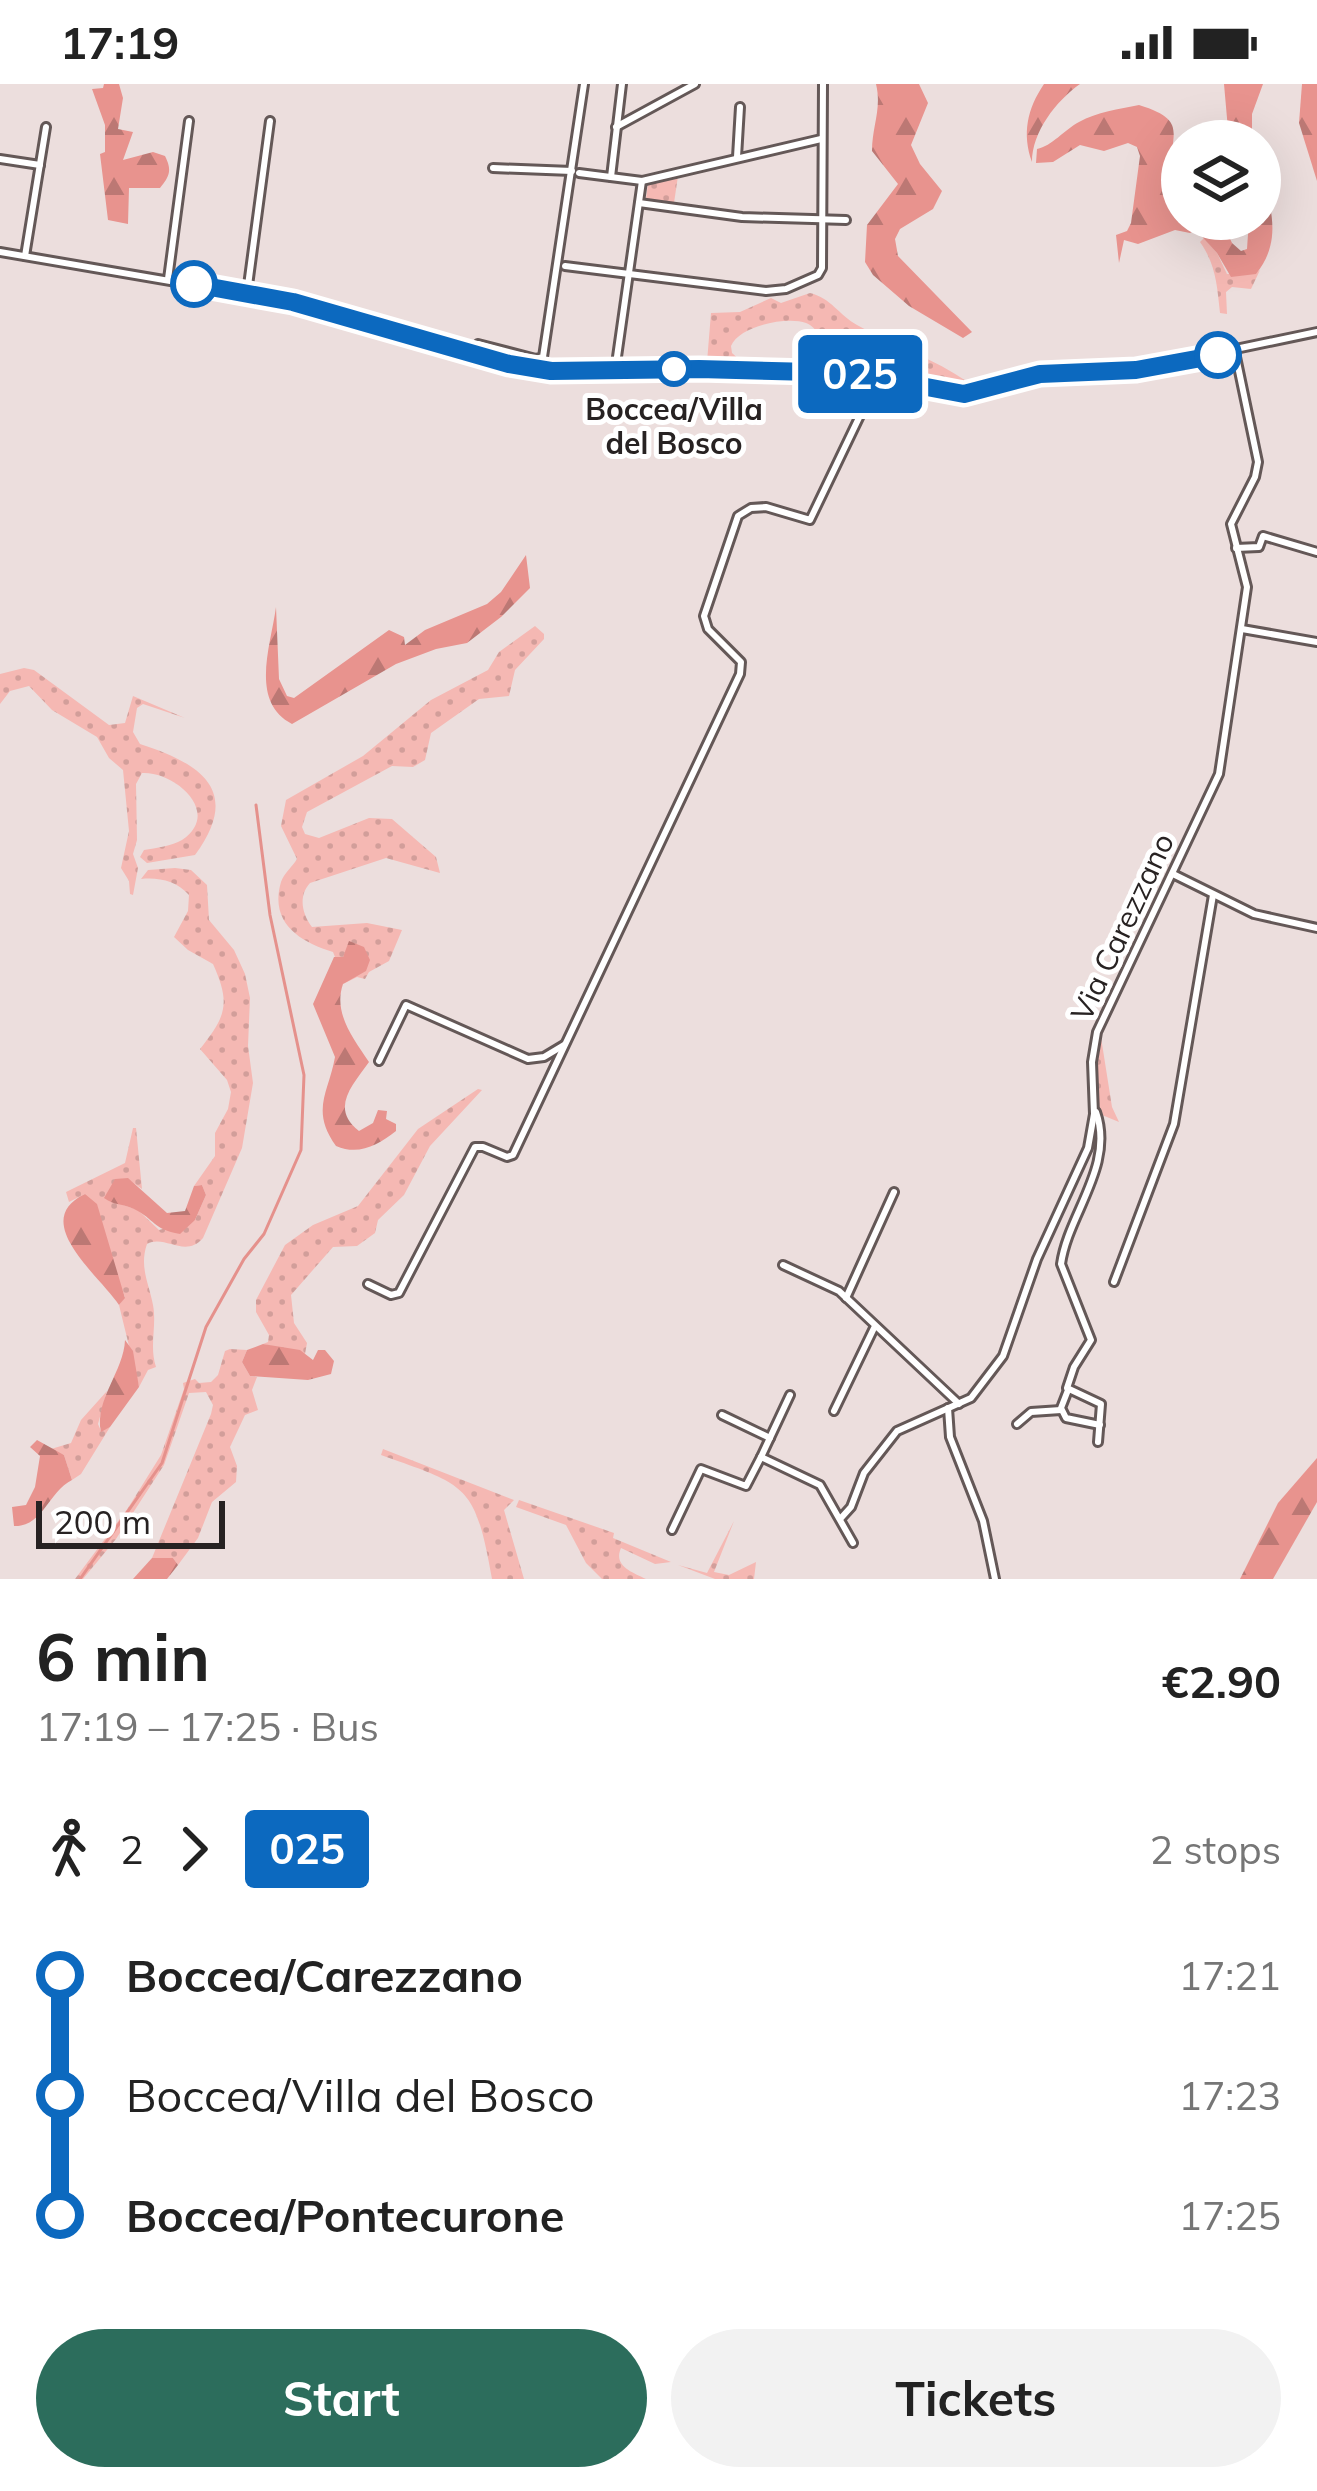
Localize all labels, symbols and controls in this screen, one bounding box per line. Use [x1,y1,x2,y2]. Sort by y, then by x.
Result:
text: 17:19 [60,14,179,70]
map controls [1161,120,1281,240]
button: layers [1161,120,1281,240]
unlabelled marker [172,262,216,306]
unlabelled marker [1196,333,1240,377]
line badge: 025 [791,335,929,413]
text: 025 [822,347,898,400]
marker: Boccea/Villa del Bosco [658,353,690,385]
place label: Boccea/Villa del Bosco [585,390,763,462]
street label: Via Carezzano [1062,827,1182,1027]
scale bar [36,1495,225,1548]
text: 200 m [54,1501,151,1542]
text: 6 min [36,1615,210,1698]
text: €2.90 [1162,1653,1281,1709]
text: 17:19 – 17:25 · Bus [36,1702,379,1751]
icon: walk [36,1816,102,1882]
icon: forward [161,1816,227,1882]
text: 025 [269,1822,345,1875]
text: 2 [120,1825,143,1874]
text: 2 stops [1150,1825,1281,1874]
text: Boccea/Carezzano [126,1947,523,2003]
text: 17:21 [1179,1951,1281,2000]
text: Boccea/Villa del Bosco [126,2067,594,2123]
text: 17:23 [1179,2071,1281,2120]
text: Boccea/Pontecurone [126,2187,564,2243]
text: 17:25 [1179,2191,1281,2240]
button: Start [36,2329,647,2467]
button: Tickets [671,2329,1281,2467]

